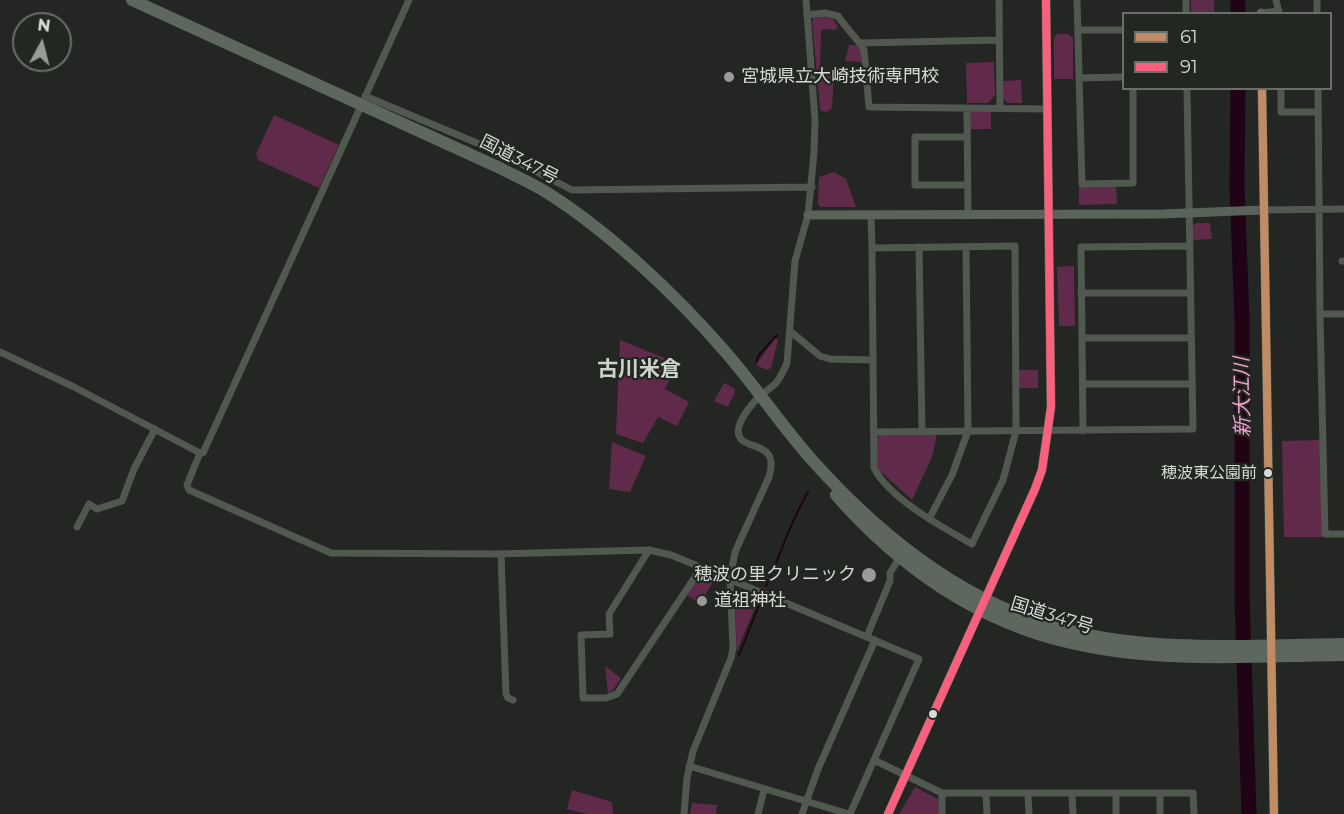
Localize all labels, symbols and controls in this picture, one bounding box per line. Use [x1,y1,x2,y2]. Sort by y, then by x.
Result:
north arrow [12,12,72,72]
legend [1122,12,1332,90]
text: N [36,15,52,36]
text: 61 [1180,26,1197,48]
text: 91 [1180,56,1197,78]
place label: 宮城県立大崎技術専門校 [741,66,939,88]
marker: 宮城県立大崎技術専門校 [722,70,736,84]
street label: 国道347号 [476,131,562,189]
district label: 古川米倉 [597,357,681,383]
water label: 新大江川 [1230,357,1256,437]
place label: 穂波東公園前 [1161,463,1257,483]
marker: 穂波東公園前 [1262,467,1274,479]
place label: 穂波の里クリニック [694,564,856,586]
marker: 穂波の里クリニック [860,566,878,584]
place label: 道祖神社 [714,590,786,612]
street label: 国道347号 [1008,593,1096,639]
marker: 道祖神社 [695,594,709,608]
unlabelled marker [927,708,939,720]

